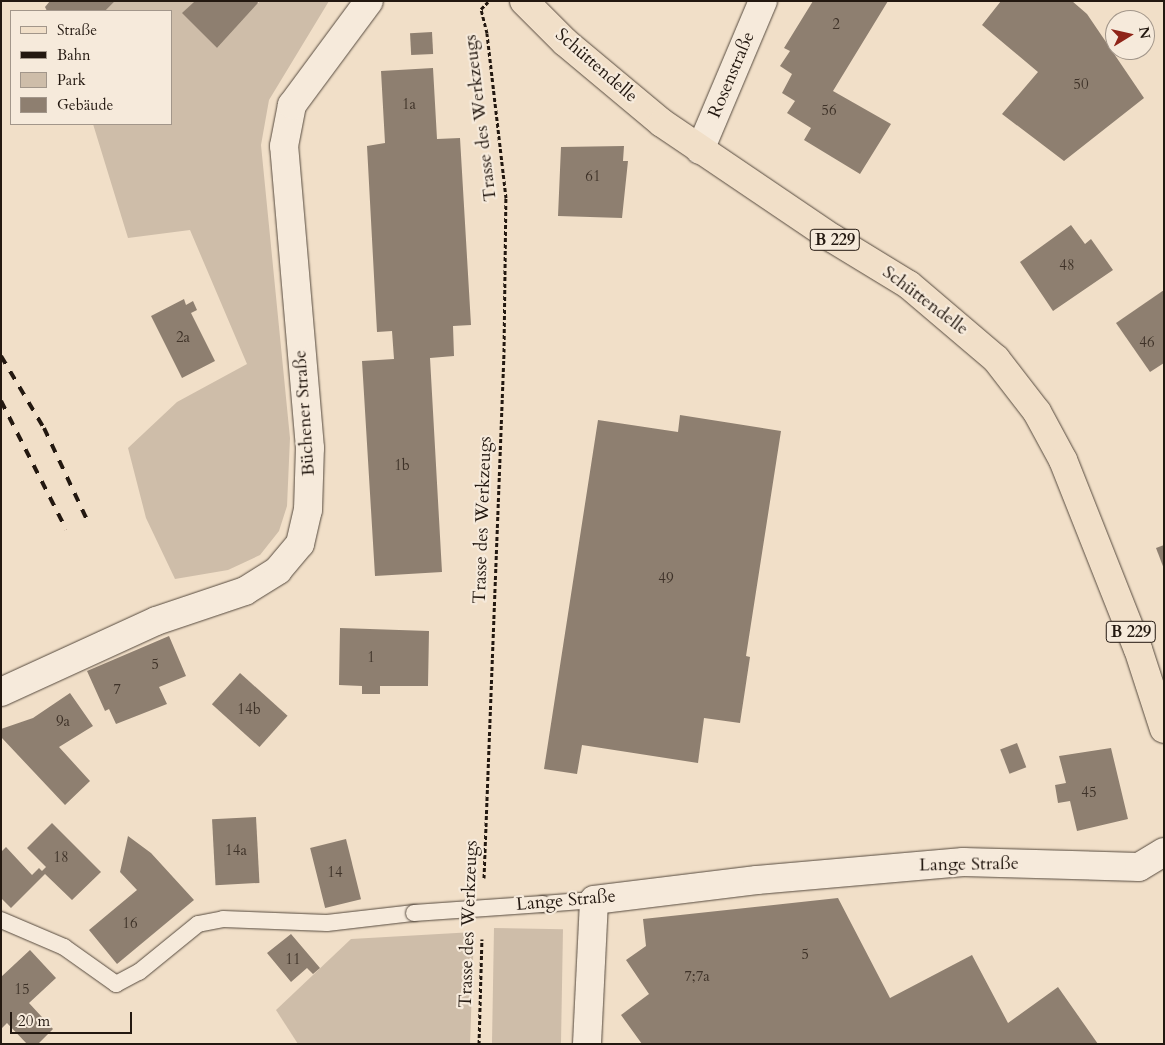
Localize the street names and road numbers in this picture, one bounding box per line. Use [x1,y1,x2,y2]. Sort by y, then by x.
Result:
street label: Schüttendelle [550,24,642,108]
street label: Rosenstraße [704,29,760,121]
street label: Trasse des Werkzeugs [460,33,502,203]
road number: B 229 [809,226,861,254]
street label: Schüttendelle [878,262,972,340]
street label: Büchener Straße [290,349,320,477]
street label: Trasse des Werkzeugs [469,436,497,604]
road number: B 229 [1105,618,1157,646]
street label: Trasse des Werkzeugs [455,840,483,1008]
street label: Lange Straße [919,853,1019,877]
street label: Lange Straße [515,886,617,916]

